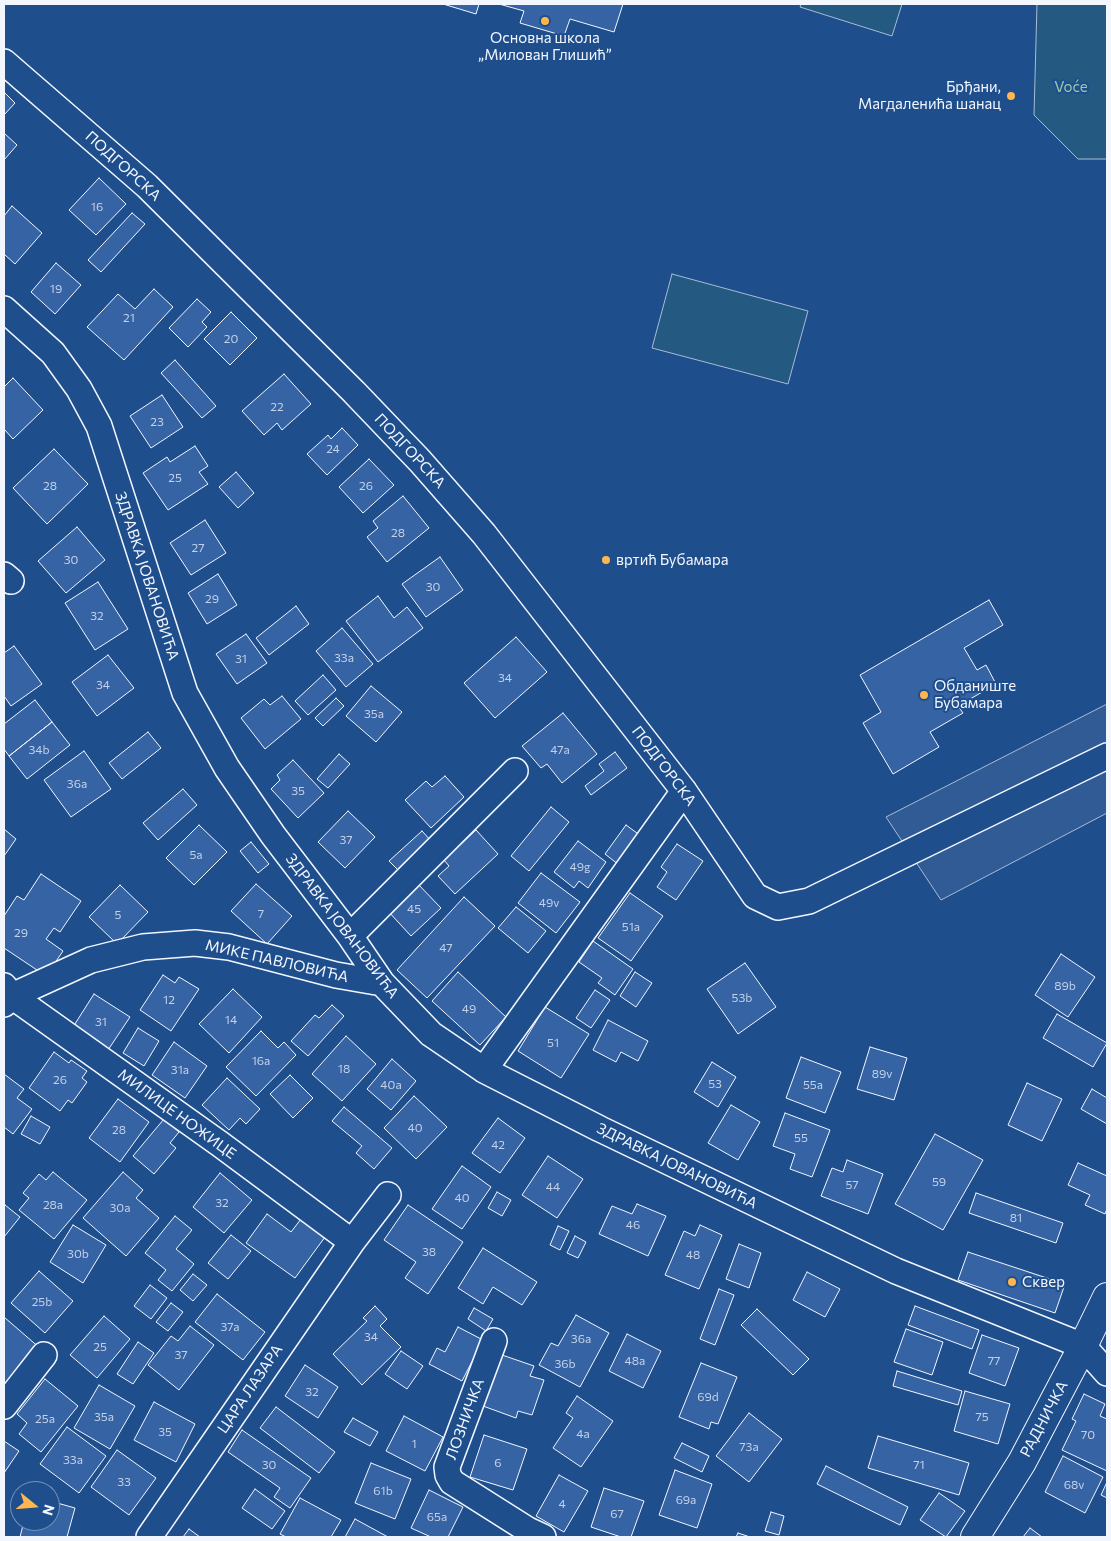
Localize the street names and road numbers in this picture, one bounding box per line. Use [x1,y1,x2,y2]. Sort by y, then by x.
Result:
street label: ПОДГОРСКА [82,127,164,205]
street label: ПОДГОРСКА [371,410,449,492]
street label: ЗДРАВКА ЈОВАНОВИЋА [111,489,183,663]
street label: ПОДГОРСКА [628,723,700,809]
street label: ЗДРАВКА ЈОВАНОВИЋА [282,850,402,1002]
street label: МИКЕ ПАВЛОВИЋА [204,936,350,986]
street label: МИЛИЦЕ НОЖИЦЕ [114,1065,240,1163]
street label: ЗДРАВКА ЈОВАНОВИЋА [594,1119,760,1213]
street label: ЦАРА ЛАЗАРА [214,1341,286,1437]
street label: ЛОЗНИЧКА [442,1376,488,1462]
street label: РАДНИЧКА [1016,1378,1072,1460]

